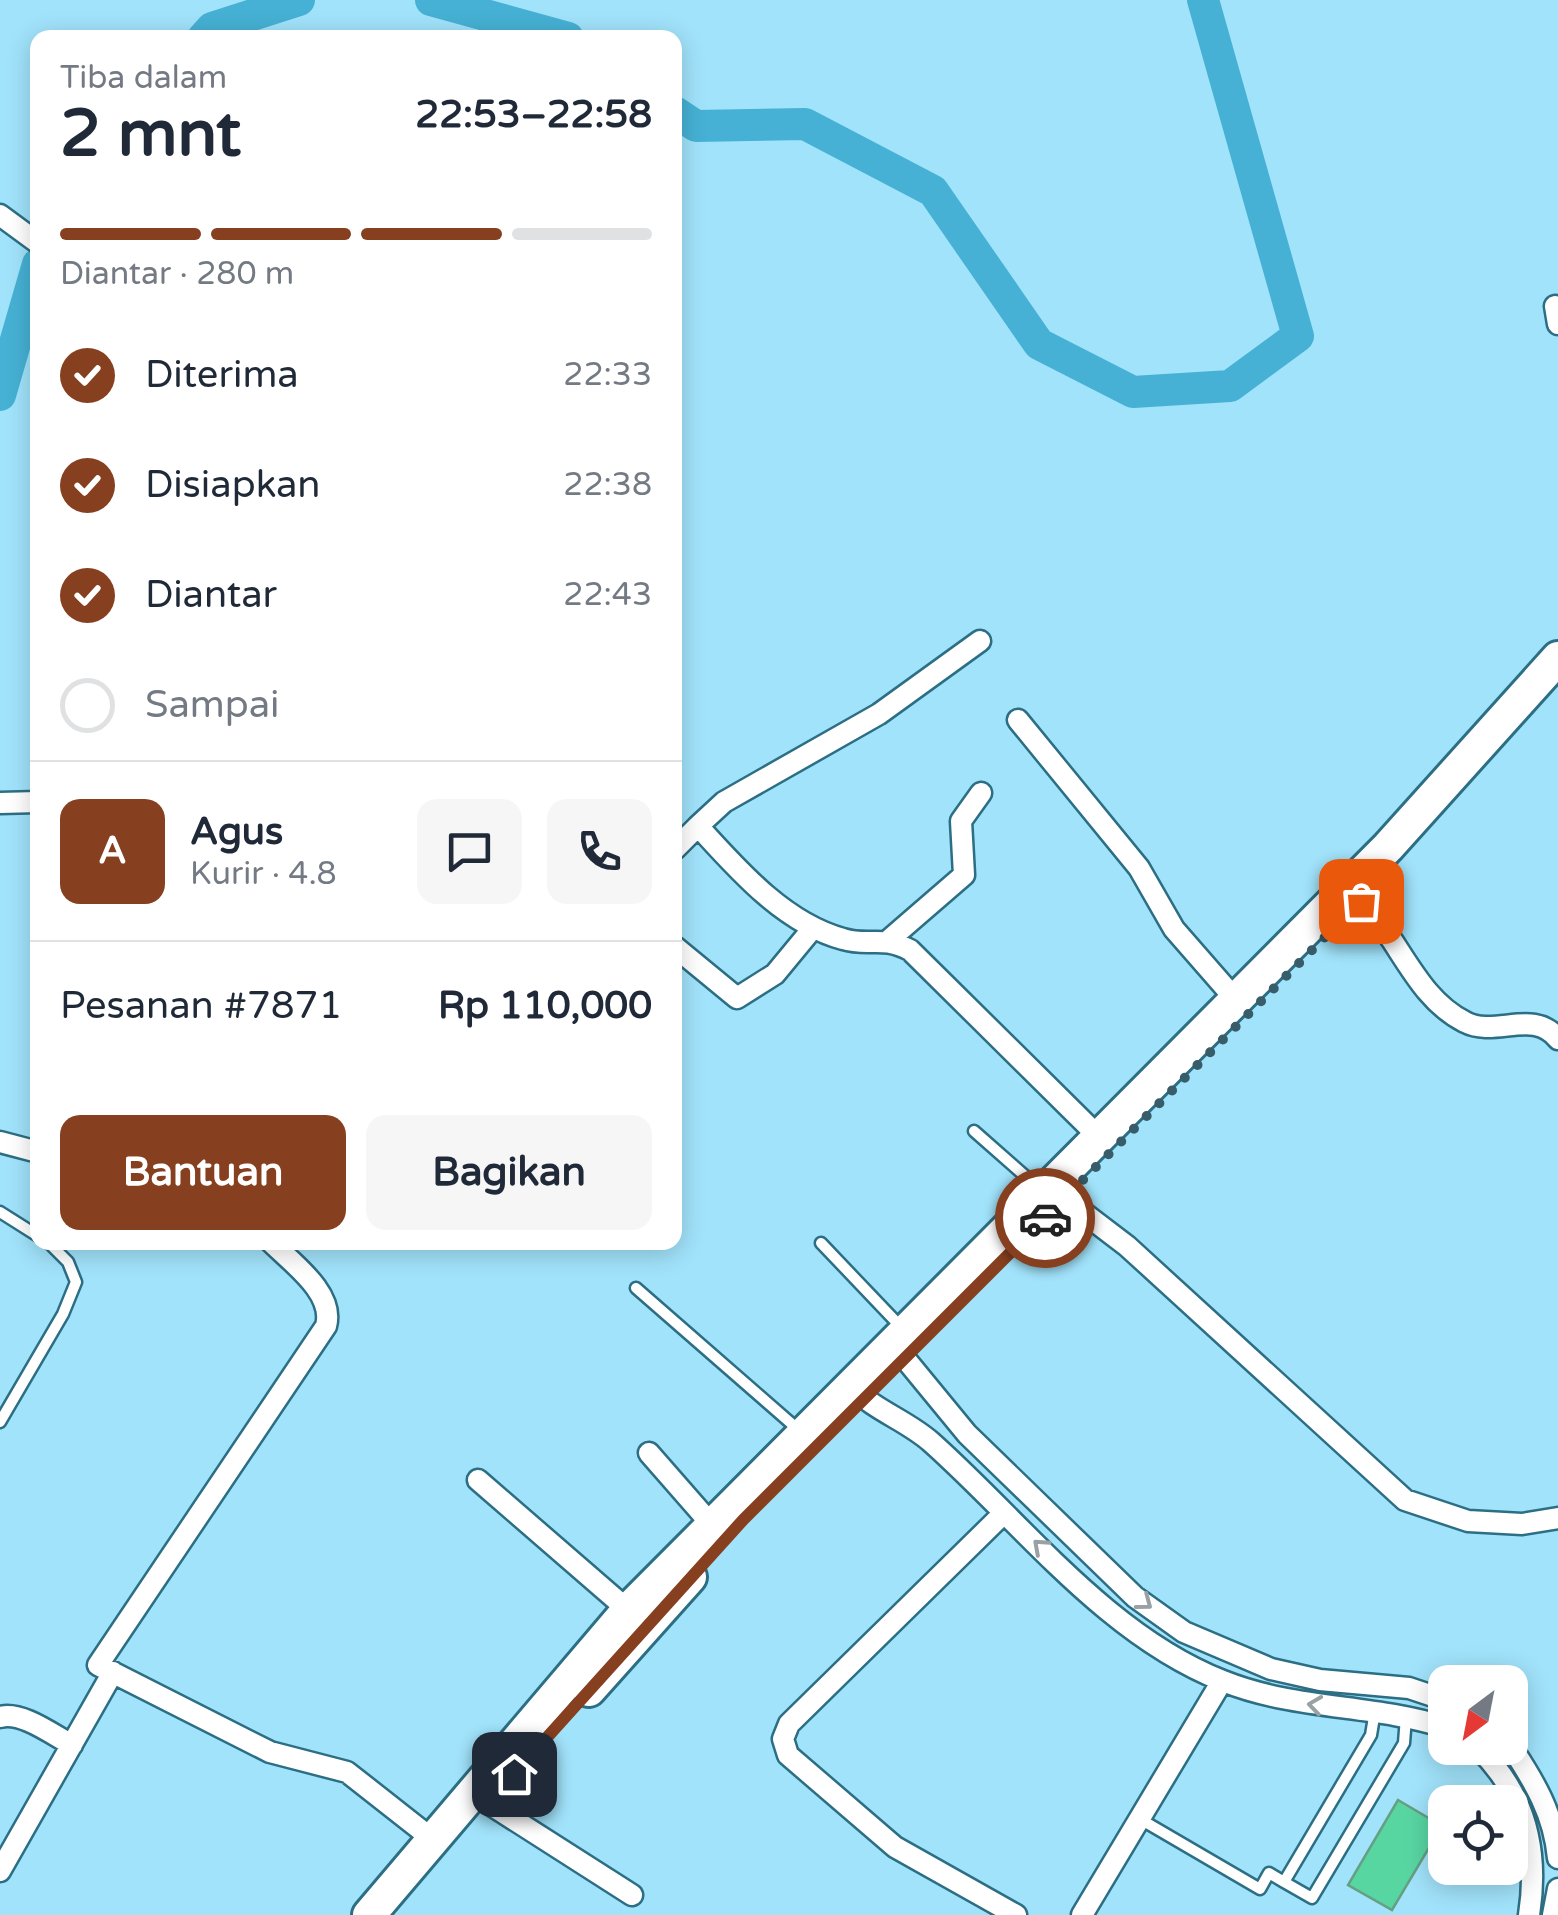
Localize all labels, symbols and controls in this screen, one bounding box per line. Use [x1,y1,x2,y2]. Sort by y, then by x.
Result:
text: Tiba dalam [60,59,227,97]
text: 22:53–22:58 [415,92,652,138]
text: 2 mnt [60,95,241,174]
text: Diantar · 280 m [60,255,294,293]
icon: check [60,348,115,403]
text: Diterima [145,352,299,398]
text: 22:33 [563,356,652,394]
icon: check [60,458,115,513]
text: Disiapkan [145,462,321,508]
text: 22:38 [563,466,652,504]
icon: check [60,568,115,623]
text: Diantar [145,572,277,618]
text: 22:43 [563,576,652,614]
text: Sampai [145,682,279,728]
button: chat [417,799,522,904]
button: phone [547,799,652,904]
text: Agus [190,809,283,855]
text: A [98,828,127,874]
text: Kurir · 4.8 [190,855,337,893]
pin [1319,859,1404,944]
icon: bag [1334,874,1389,929]
text: Pesanan #7871 [60,983,342,1029]
text: Rp 110,000 [438,983,652,1029]
button: Bantuan [60,1115,346,1230]
button: Bagikan [366,1115,652,1230]
courier [995,1168,1095,1268]
icon: car [1018,1191,1073,1246]
one-way arrow [1033,1539,1052,1557]
one-way arrow [1134,1592,1152,1609]
north arrow [1428,1665,1528,1765]
map controls [1428,1665,1528,1885]
one-way arrow [1307,1695,1323,1716]
pin [472,1732,557,1817]
icon: home [487,1747,542,1802]
button: locate [1428,1785,1528,1885]

